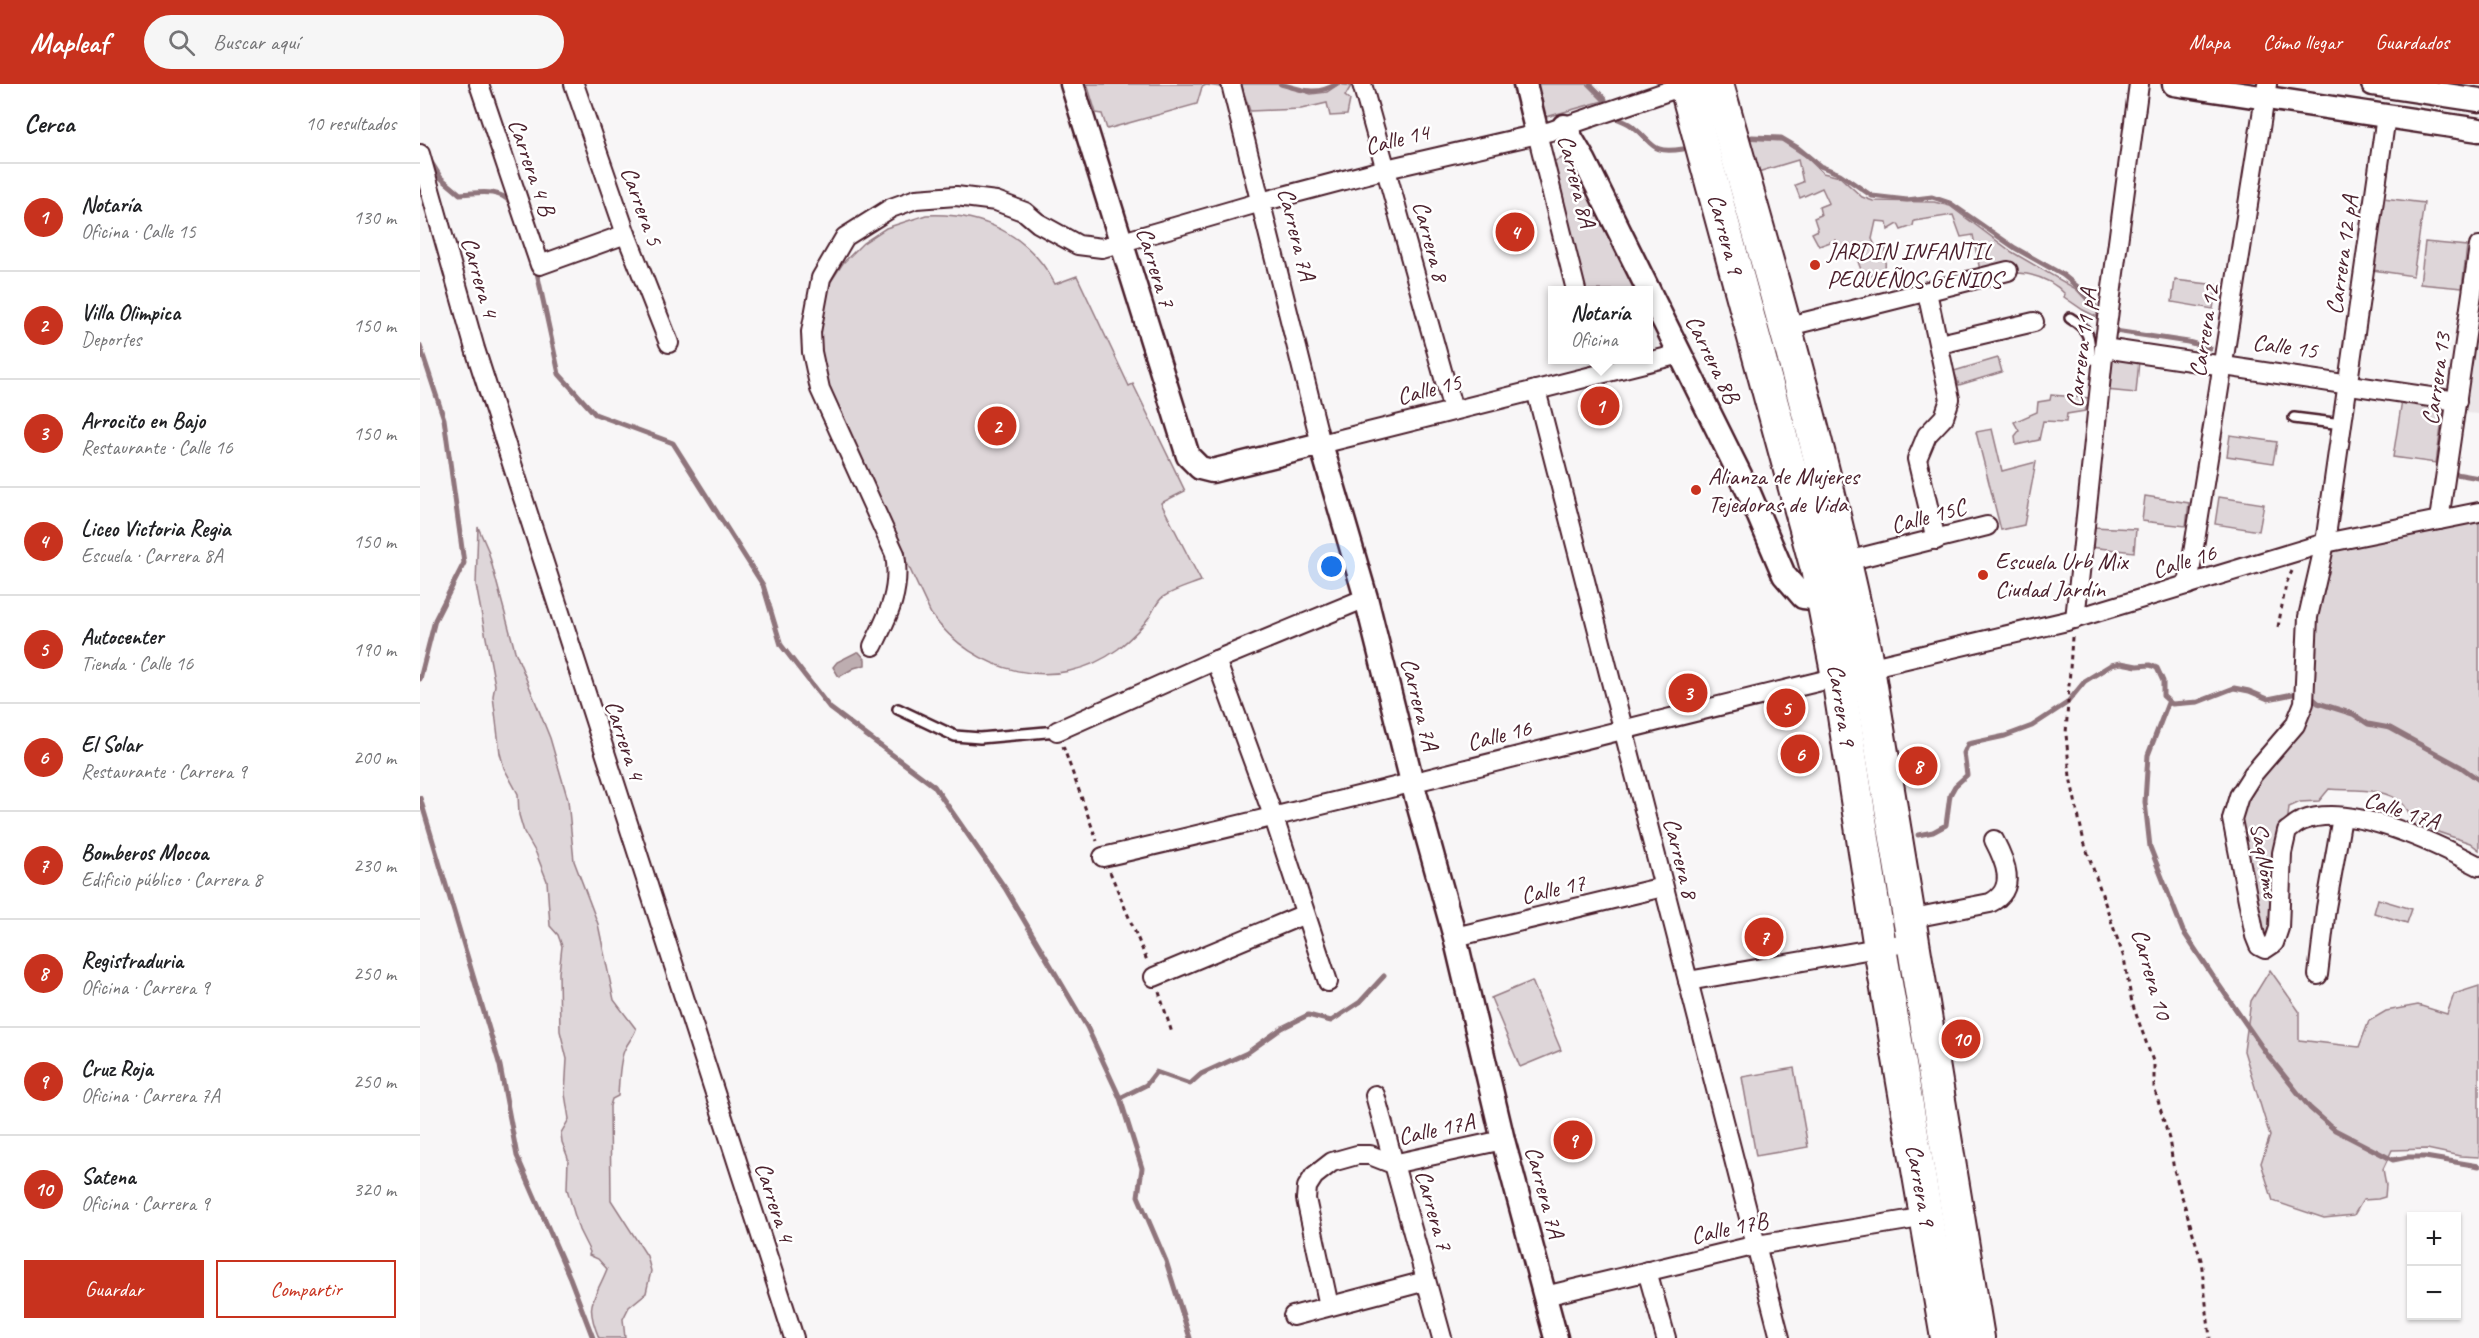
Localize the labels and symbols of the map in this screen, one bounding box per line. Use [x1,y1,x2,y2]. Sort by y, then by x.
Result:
street label: Carrera 4 B [501,115,563,221]
street label: Calle 14 [1362,116,1434,161]
street label: Carrera 8A [1551,132,1603,231]
street label: Carrera 5 [614,162,671,251]
street label: Carrera 7A [1271,185,1323,284]
street label: Carrera 9 [1701,191,1752,280]
street label: Carrera 12 pA [2319,193,2365,316]
street label: Carrera 8 [1406,198,1457,287]
pin: 4 [1496,210,1534,254]
street label: Carrera 7 [1130,223,1183,312]
street label: Carrera 4 [454,233,506,323]
place label: JARDIN INFANTIL PEQUEÑOS GENIOS [1826,236,2006,294]
marker: JARDIN INFANTIL PEQUEÑOS GENIOS [1808,258,1822,272]
street label: Carrera 12 [2182,281,2226,379]
street label: Carrera 11 pA [2059,286,2103,409]
street label: Carrera 8B [1679,310,1748,409]
street label: Calle 15 [2251,327,2321,366]
street label: Carrera 13 [2415,329,2458,427]
street label: Calle 15 [1394,366,1465,411]
pin: 1 [1580,384,1620,428]
pin: 2 [978,404,1016,448]
place label: Alianza de Mujeres Tejedoras de Vida [1708,461,1862,519]
marker: Alianza de Mujeres Tejedoras de Vida [1689,483,1703,497]
street label: Calle 15C [1887,491,1971,540]
street label: Calle 16 [2148,537,2221,585]
place label: Escuela Urb Mix Ciudad Jardín [1995,546,2129,604]
your location [1317,552,1346,581]
marker: Escuela Urb Mix Ciudad Jardín [1976,568,1990,582]
street label: Carrera 7A [1394,655,1446,754]
street label: Carrera 9 [1821,662,1864,750]
pin: 3 [1668,670,1708,716]
pin: 5 [1766,686,1806,730]
street label: Carrera 4 [598,696,653,786]
street label: Calle 16 [1464,712,1535,757]
pin: 6 [1780,732,1820,776]
pin: 8 [1898,744,1938,788]
street label: Calle 17A [2361,784,2444,836]
street label: Carrera 8 [1657,815,1706,904]
street label: SaqNome [2244,820,2287,902]
street label: Calle 17 [1518,867,1589,911]
pin: 7 [1744,914,1784,960]
street label: Carrera 10 [2125,925,2180,1025]
pin: 10 [1942,1016,1980,1062]
street label: Calle 17A [1395,1106,1478,1152]
pin: 9 [1554,1118,1592,1162]
street label: Carrera 9 [1899,1142,1943,1230]
street label: Carrera 7A [1518,1143,1572,1242]
street label: Carrera 4 [748,1158,803,1248]
street label: Carrera 7 [1408,1166,1460,1255]
street label: Calle 17B [1688,1205,1772,1251]

